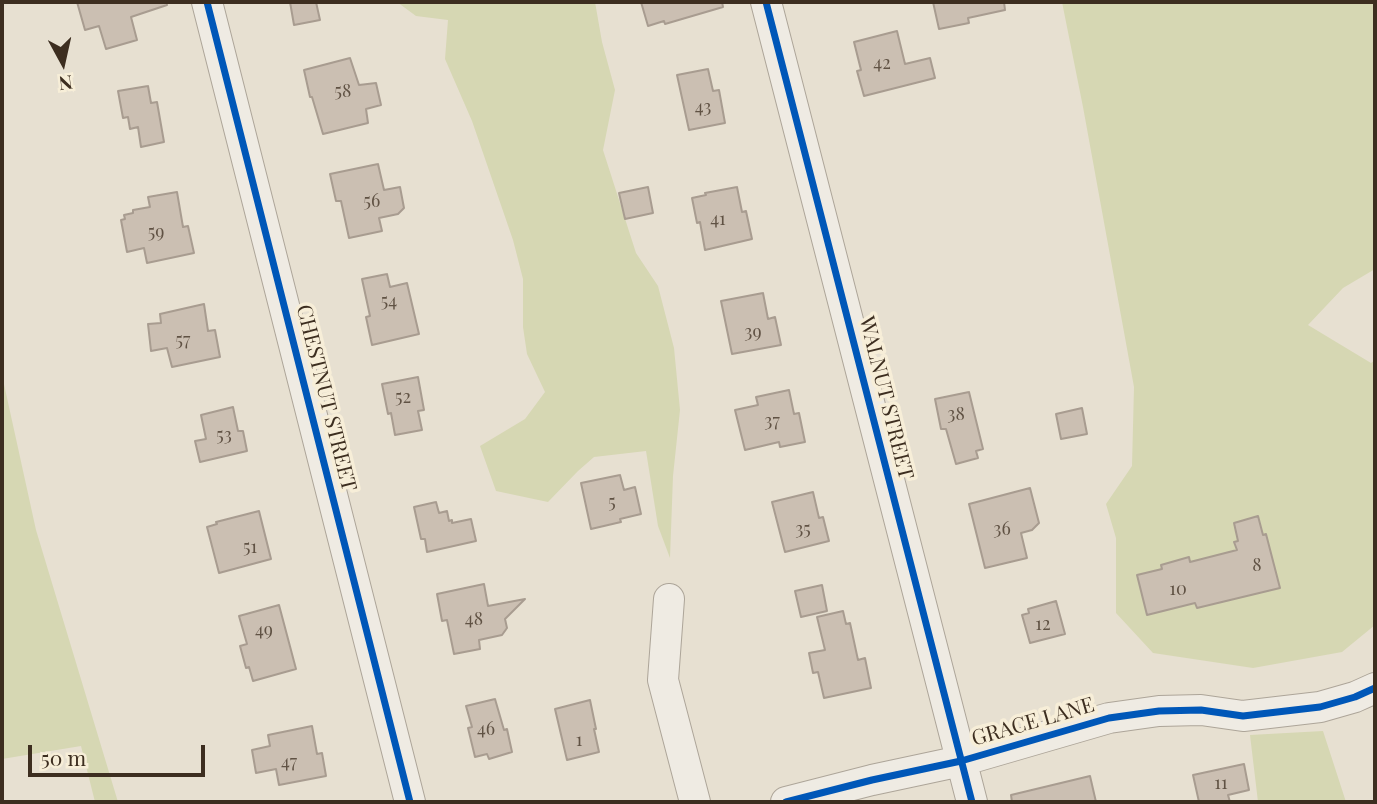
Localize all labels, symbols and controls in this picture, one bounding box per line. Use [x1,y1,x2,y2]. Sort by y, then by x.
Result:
north arrow [28,28,98,98]
house number: 42 [873,52,891,74]
text: N [57,70,75,98]
house number: 58 [335,80,351,102]
house number: 43 [695,96,711,118]
house number: 56 [364,190,380,212]
house number: 41 [710,208,726,230]
house number: 59 [148,221,164,243]
house number: 54 [381,290,397,312]
street label: CHESTNUT STREET [291,302,361,494]
street label: WALNUT STREET [854,314,918,482]
house number: 39 [744,321,762,343]
house number: 57 [176,329,190,351]
house number: 52 [395,386,411,408]
house number: 38 [947,403,965,425]
house number: 37 [764,410,780,432]
house number: 53 [216,424,232,446]
house number: 5 [608,491,616,513]
house number: 35 [795,518,811,540]
house number: 36 [993,518,1011,540]
house number: 51 [243,536,257,558]
house number: 8 [1252,554,1262,576]
house number: 10 [1169,578,1187,600]
house number: 48 [465,608,483,630]
house number: 12 [1035,613,1051,635]
house number: 49 [255,619,273,641]
street label: GRACE LANE [969,692,1097,752]
house number: 46 [477,718,495,740]
house number: 1 [576,729,582,751]
scale bar [32,730,208,774]
text: 50 m [41,743,86,771]
house number: 47 [281,751,297,773]
house number: 11 [1214,772,1228,794]

